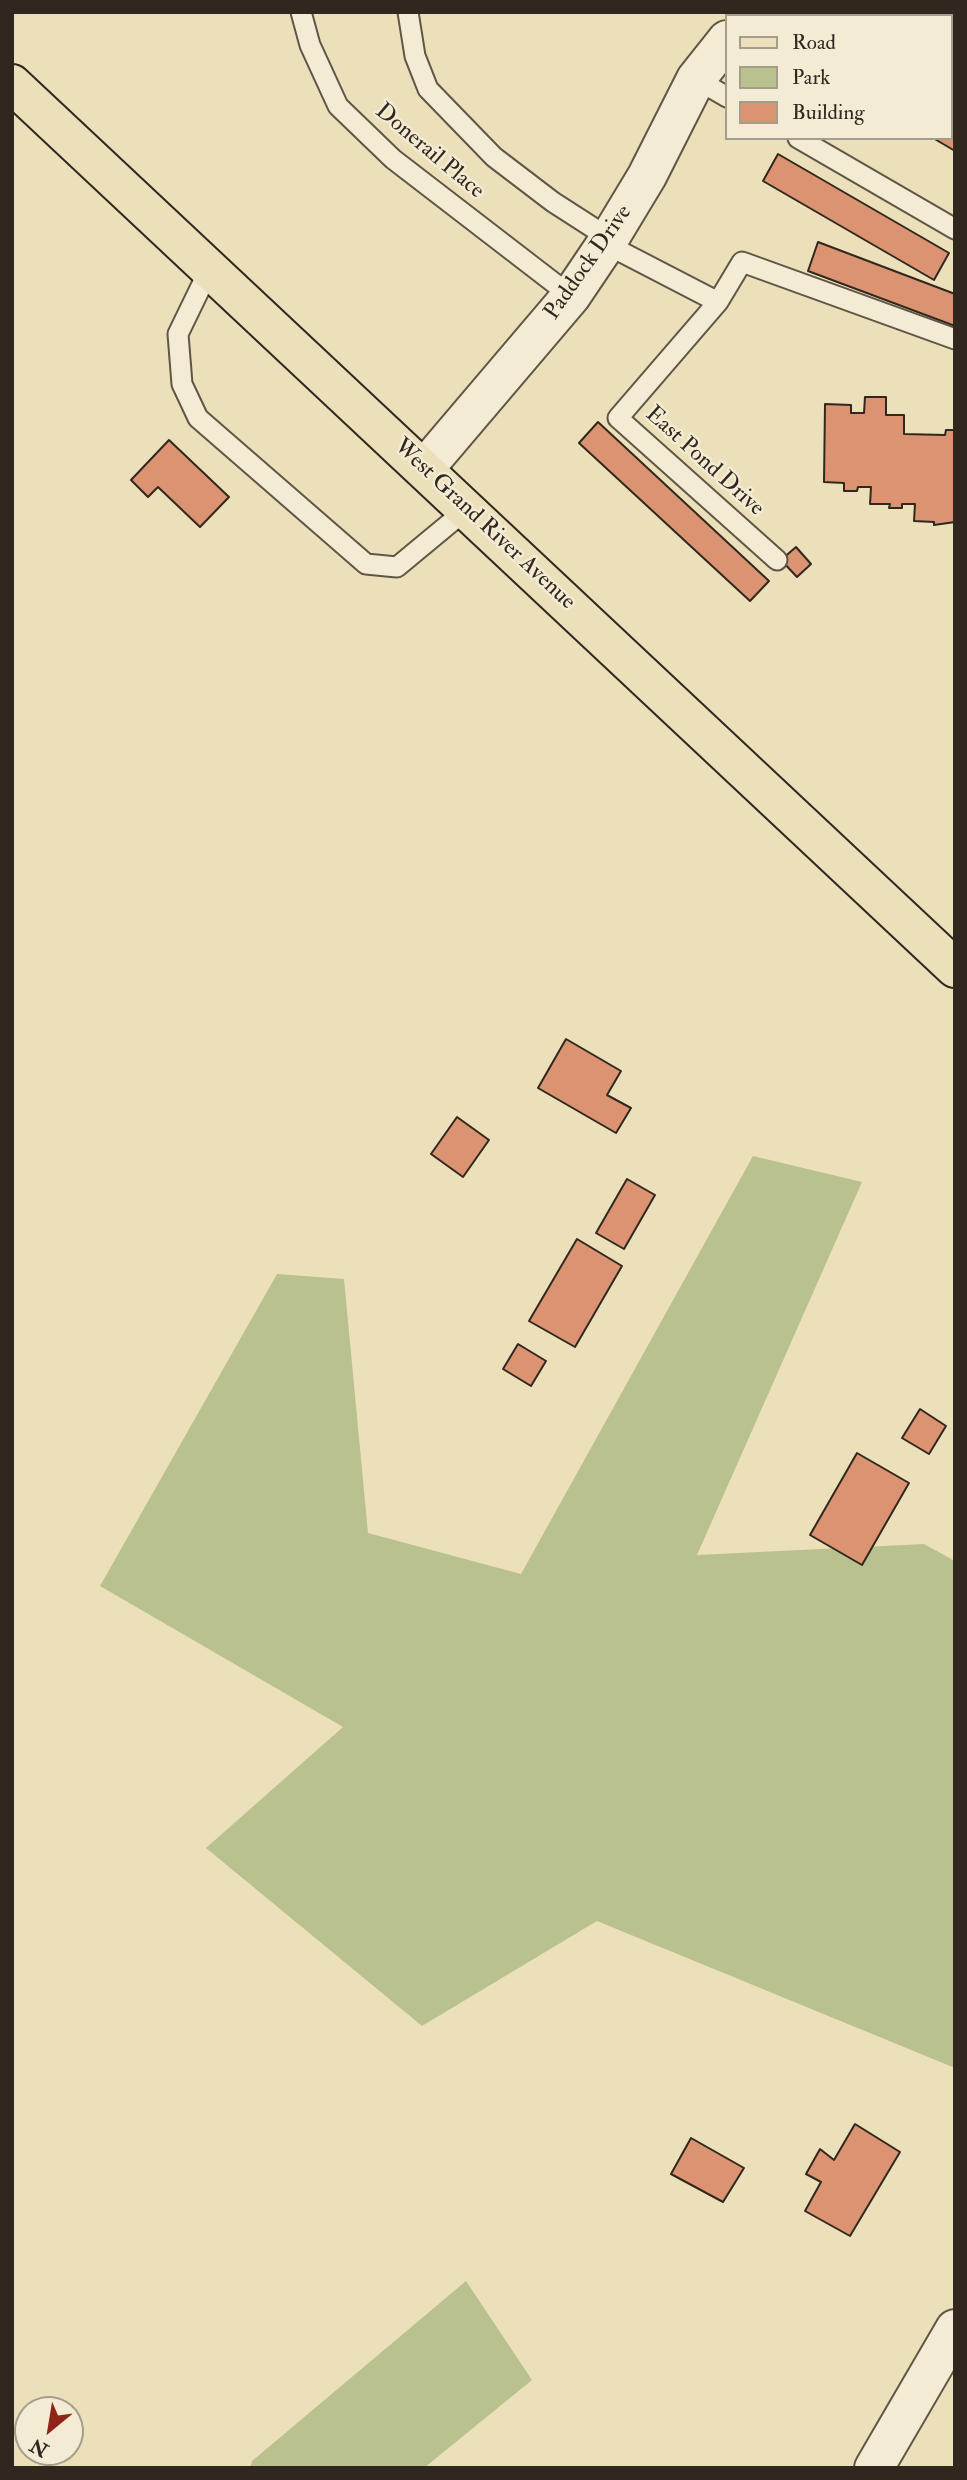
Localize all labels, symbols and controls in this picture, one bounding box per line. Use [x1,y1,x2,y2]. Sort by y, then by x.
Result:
legend [726,14,953,140]
text: Road [792,29,836,56]
text: Park [792,64,830,91]
street label: Donerail Place [369,98,489,206]
text: Building [792,99,865,126]
street label: Paddock Drive [539,200,639,326]
street label: East Pond Drive [639,401,769,523]
street label: West Grand River Avenue [387,434,581,616]
north arrow [14,2396,84,2466]
text: N [26,2433,53,2462]

